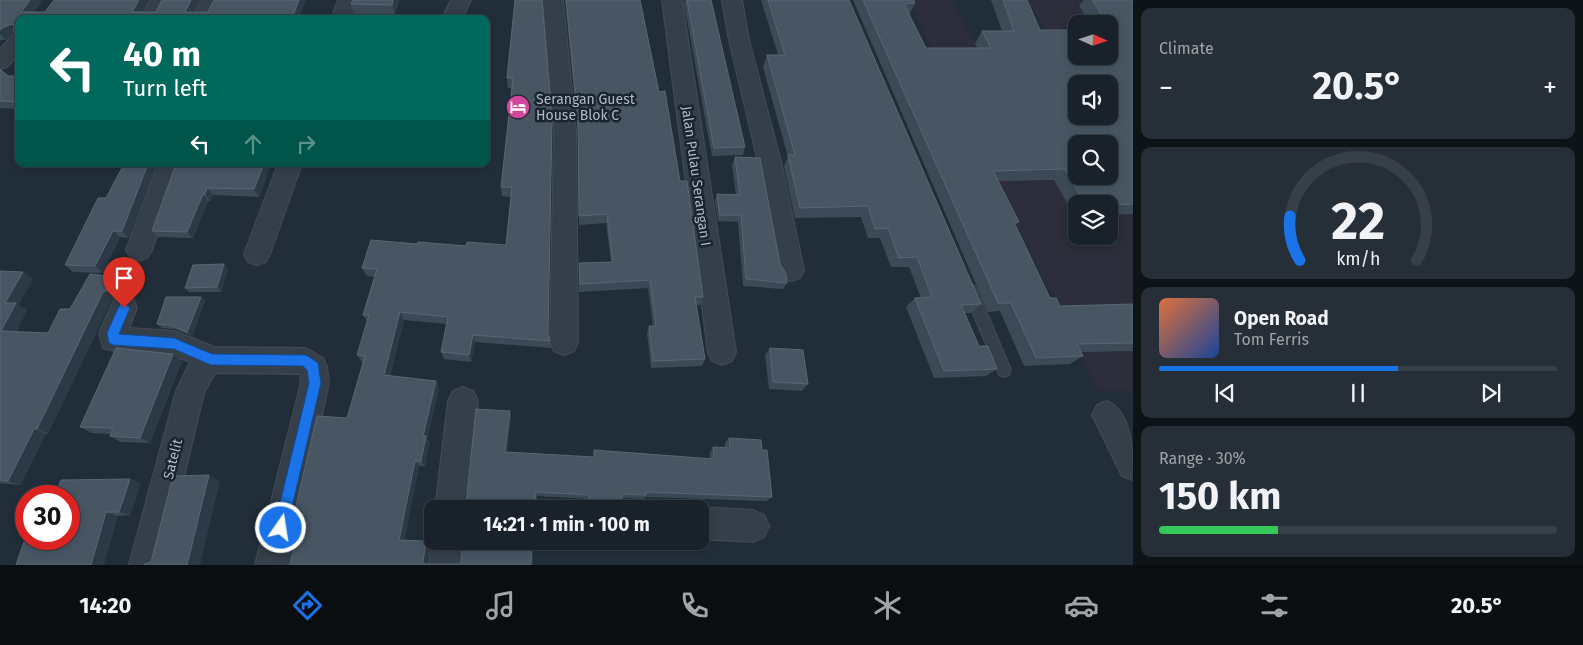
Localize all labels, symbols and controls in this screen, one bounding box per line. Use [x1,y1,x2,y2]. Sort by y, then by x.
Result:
north arrow [1068,15,1118,65]
map controls [1068,15,1118,245]
text: 40 m [123,33,201,75]
icon: left [40,35,105,100]
text: Climate [1159,39,1214,58]
text: 20.5° [1312,63,1404,109]
text: − [1159,71,1173,104]
text: + [1543,71,1557,104]
text: Turn left [123,75,207,102]
button: sound [1068,75,1118,125]
place label: Serangan Guest House Blok C [536,91,636,124]
hotel icon: Serangan Guest House Blok C [505,94,531,120]
street label: Jalan Pulau Serangan I [678,105,714,247]
icon: left [186,130,214,158]
icon: ahead [239,130,267,158]
icon: right [292,130,320,158]
button: search [1068,135,1118,185]
text: 22 [1331,190,1385,253]
button: layers [1068,195,1118,245]
text: km/h [1336,248,1380,270]
pin [103,257,145,308]
icon: arrive [110,264,138,292]
text: Open Road [1234,307,1329,330]
text: Tom Ferris [1234,330,1309,349]
icon: previous [1211,379,1239,407]
icon: pause [1344,379,1372,407]
icon: next [1477,379,1505,407]
street label: Satelit [160,436,186,481]
text: Range · 30% [1159,449,1246,468]
text: 150 km [1159,473,1281,519]
speed limit sign: 30 [15,485,80,550]
position arrow [254,501,306,553]
text: 14:21 · 1 min · 100 m [483,513,650,536]
icon: directions [290,588,325,623]
icon: music [483,588,518,623]
icon: phone [677,588,712,623]
icon: climate [870,588,905,623]
icon: car [1064,588,1099,623]
icon: filters [1257,588,1292,623]
text: 14:20 [79,592,131,619]
text: 20.5° [1451,592,1504,619]

